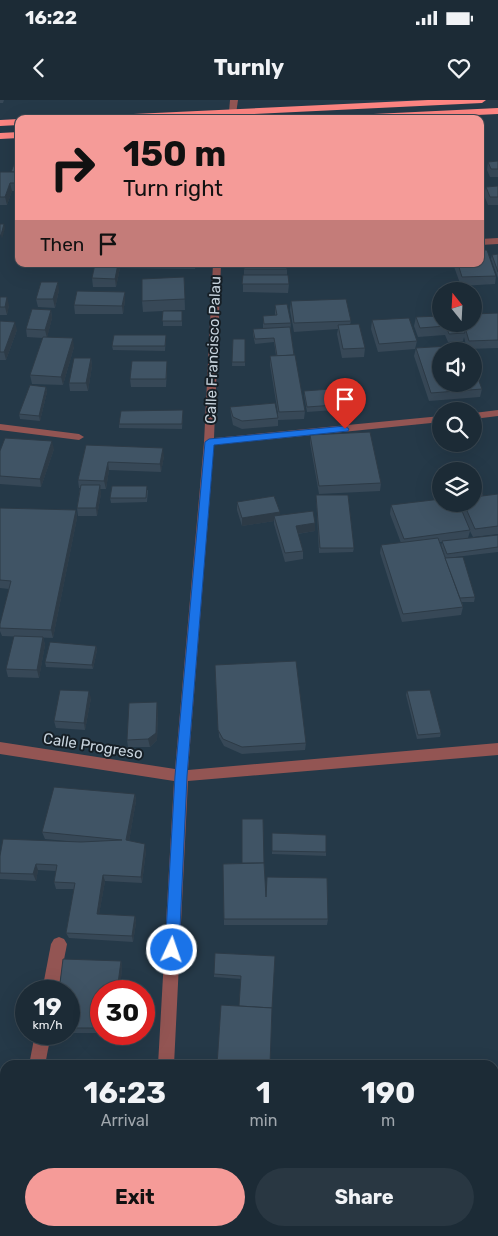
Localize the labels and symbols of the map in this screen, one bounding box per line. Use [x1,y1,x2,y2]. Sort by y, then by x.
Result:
street label: Calle Francisco Palau [201,276,225,424]
north arrow [432,282,482,332]
pin [324,378,366,429]
street label: Calle Progreso [42,729,144,763]
position arrow [145,923,197,975]
speed limit sign: 30 [90,980,155,1045]

